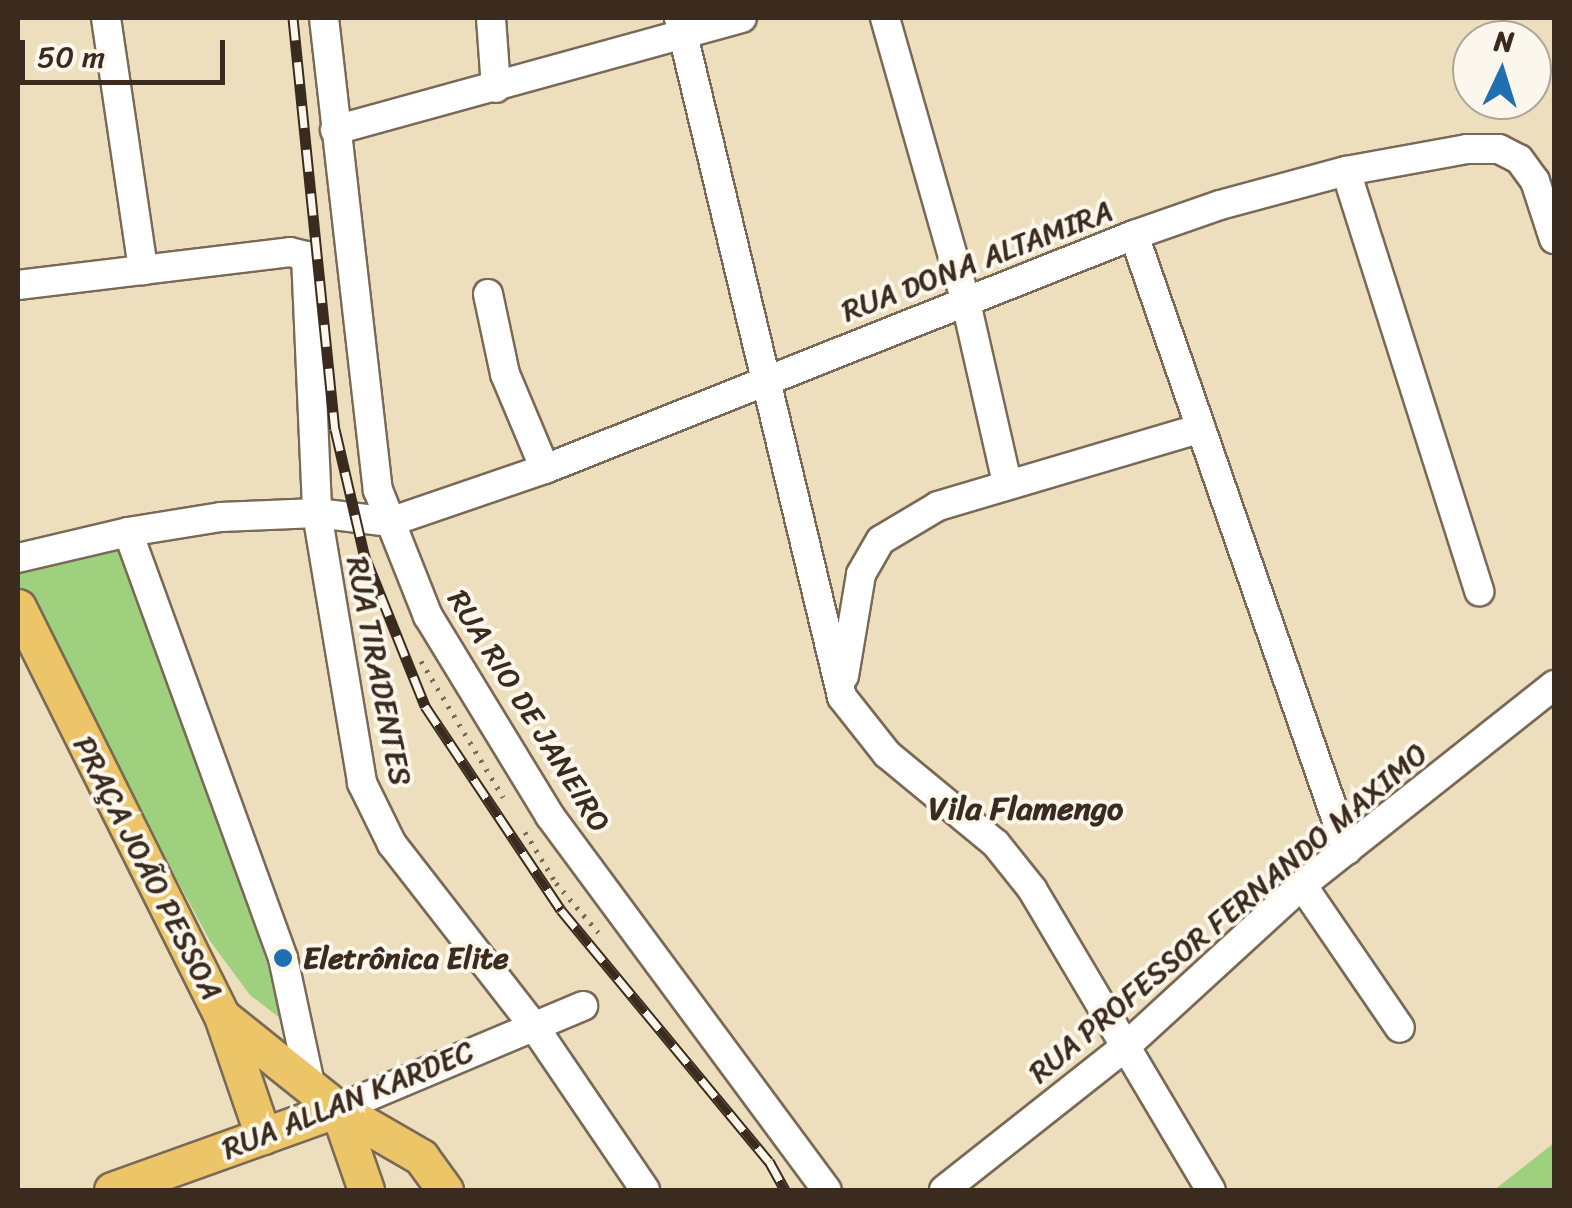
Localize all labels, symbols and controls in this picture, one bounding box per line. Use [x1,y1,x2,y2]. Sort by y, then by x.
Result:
text: N [1493,16,1515,67]
scale bar [25,20,230,82]
north arrow [1452,20,1552,120]
text: 50 m [37,30,105,84]
street label: RUA DONA ALTAMIRA [838,193,1116,329]
street label: RUA TIRADENTES [339,553,419,789]
street label: RUA RIO DE JANEIRO [439,582,619,840]
street label: PRAÇA JOÃO PESSOA [66,731,230,1005]
street label: RUA PROFESSOR FERNANDO MAXIMO [1021,735,1435,1091]
district label: Vila Flamengo [929,790,1123,828]
place label: Eletrônica Elite [303,940,509,976]
marker: Eletrônica Elite [272,947,294,969]
street label: RUA ALLAN KARDEC [217,1033,479,1167]

